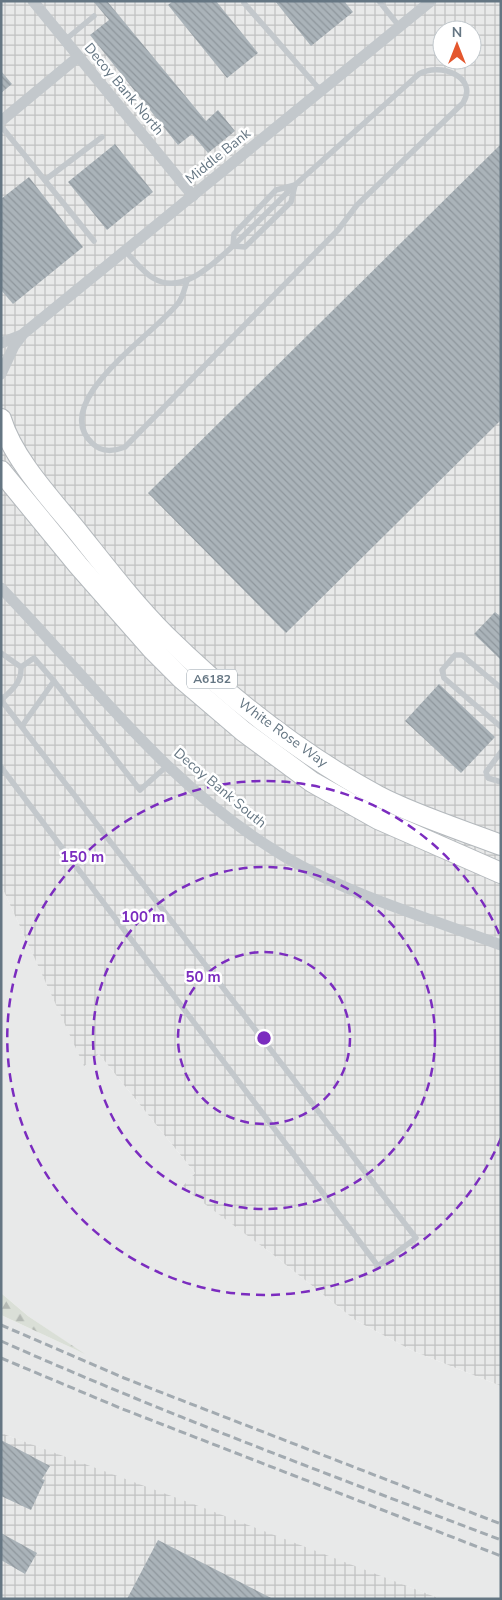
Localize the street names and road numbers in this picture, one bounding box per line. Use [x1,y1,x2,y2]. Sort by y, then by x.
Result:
street label: Decoy Bank North [80,39,168,139]
street label: Middle Bank [182,123,255,188]
road number: A6182 [187,670,237,689]
street label: White Rose Way [234,694,332,772]
street label: Decoy Bank South [170,744,270,832]

